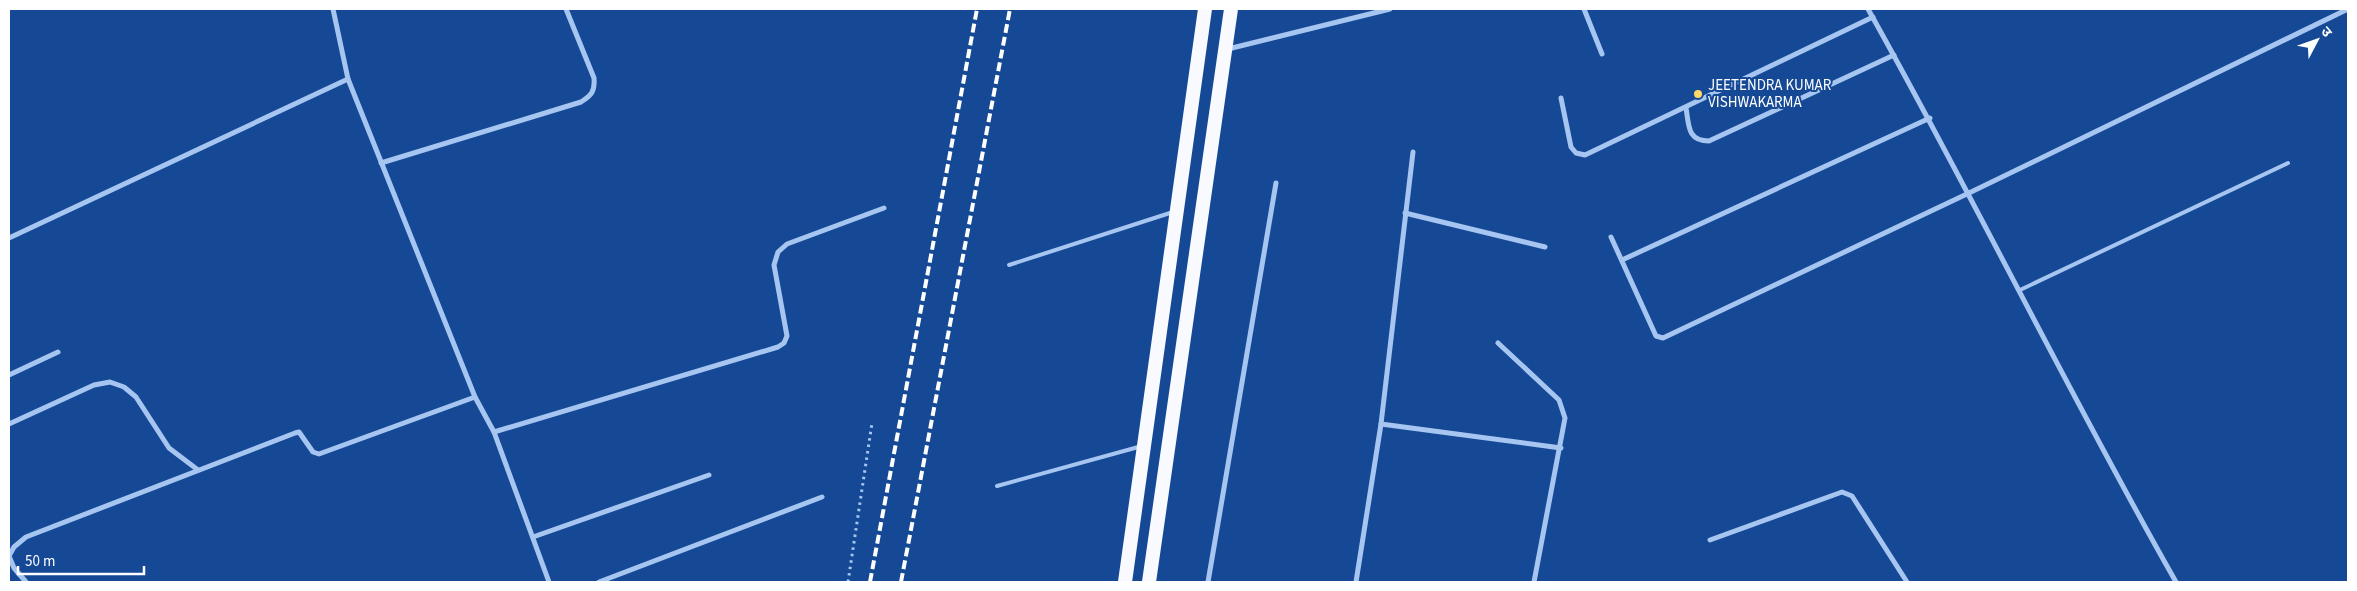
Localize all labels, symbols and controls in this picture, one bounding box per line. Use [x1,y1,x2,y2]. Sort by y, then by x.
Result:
north arrow [2292,15,2342,65]
text: उ [2316,22,2337,42]
place label: JEETENDRA KUMAR VISHWAKARMA [1708,75,1832,113]
marker: JEETENDRA KUMAR VISHWAKARMA [1692,88,1704,100]
scale bar [18,544,144,576]
text: 50 m [25,551,55,572]

